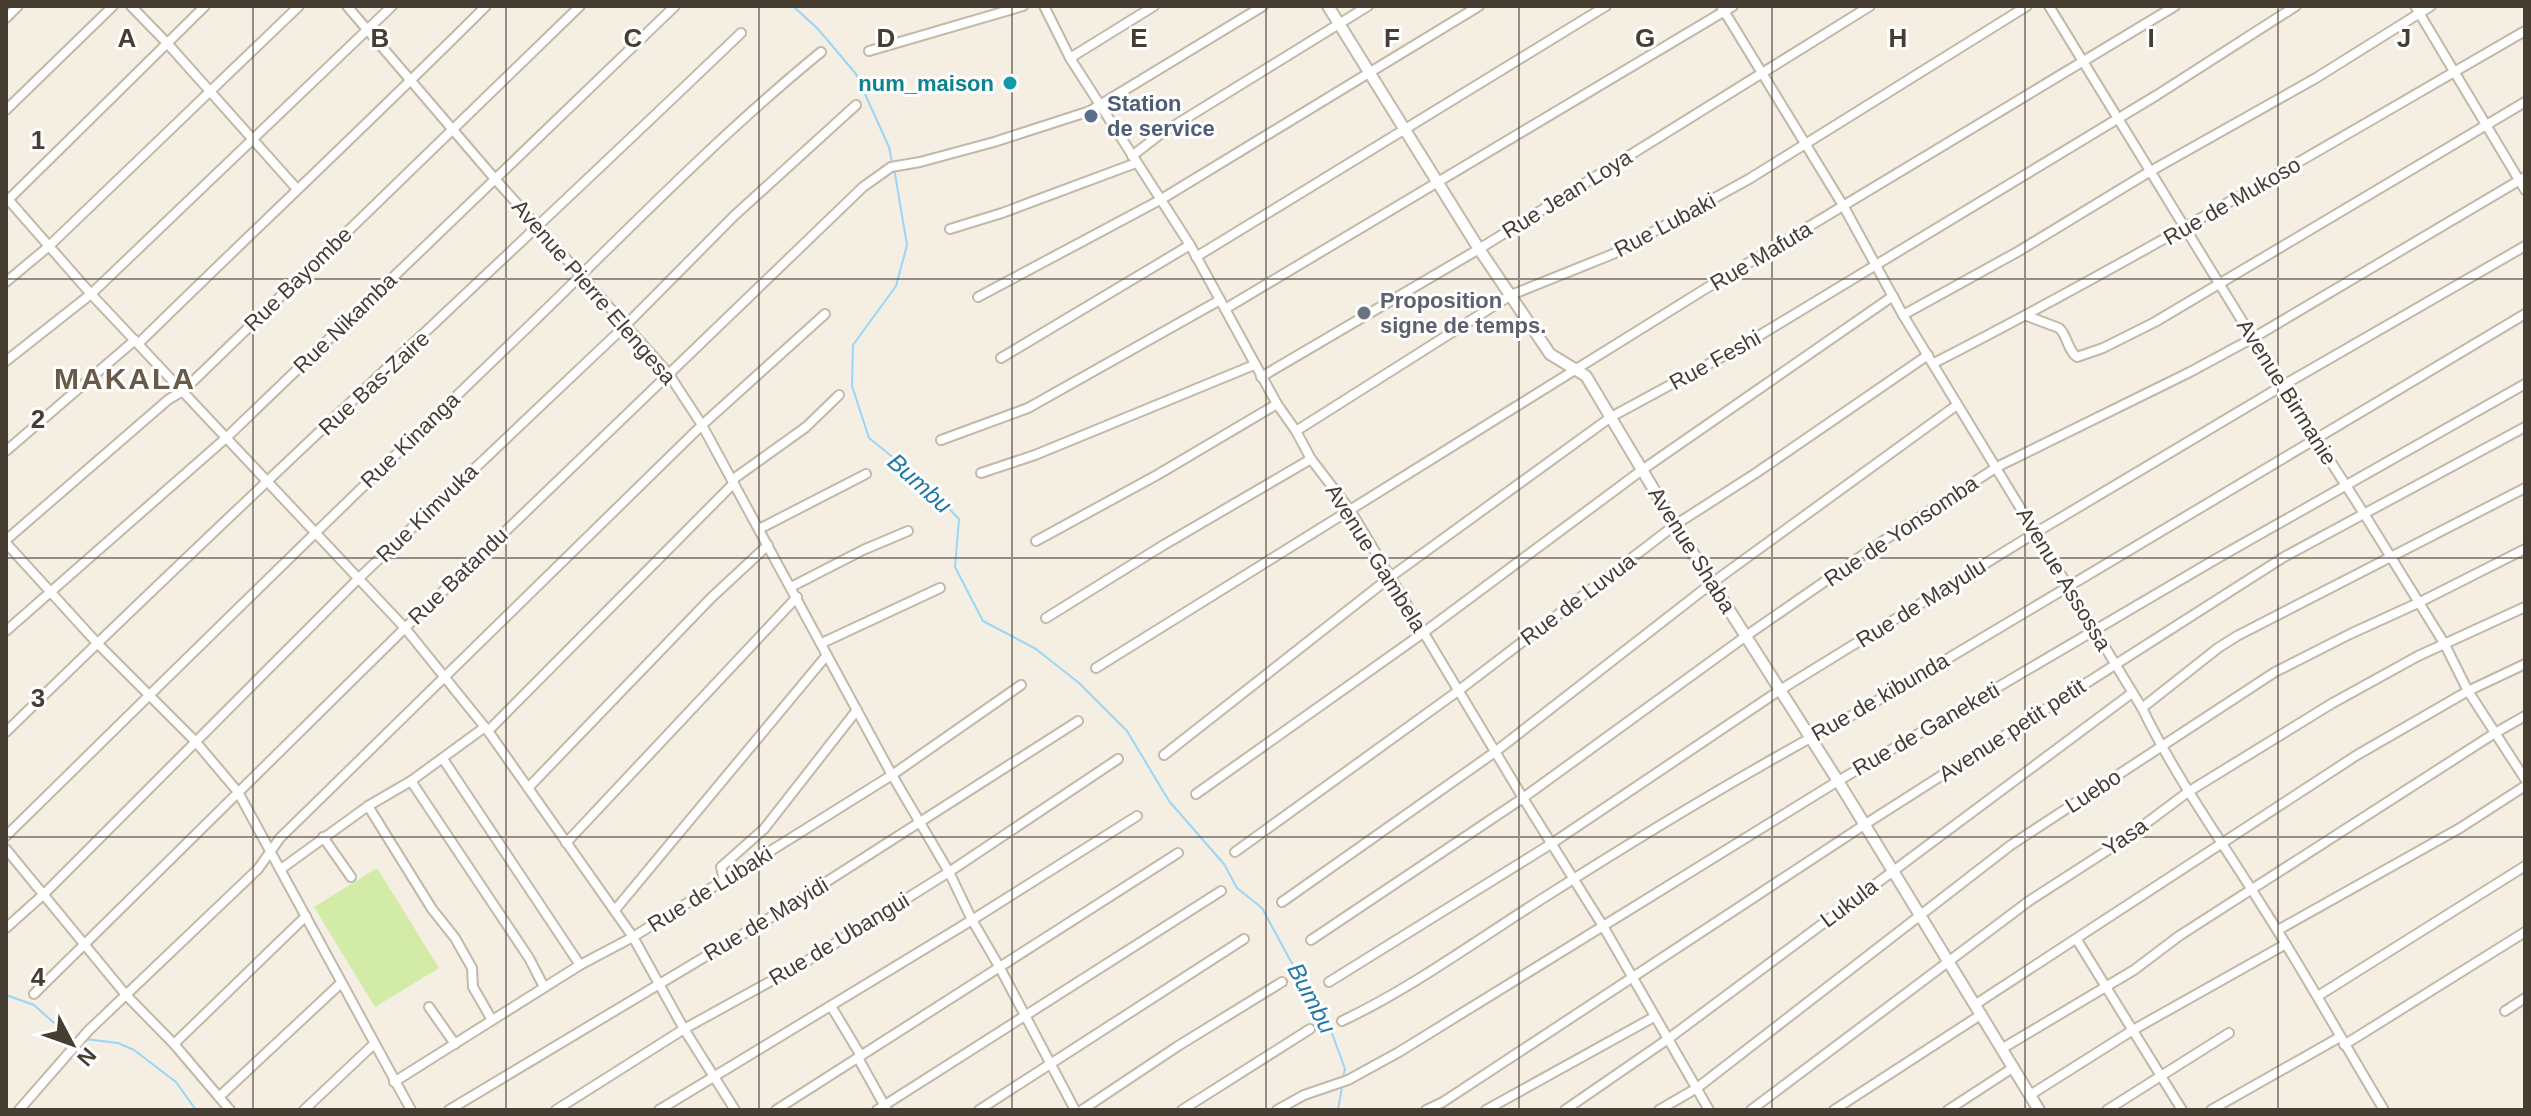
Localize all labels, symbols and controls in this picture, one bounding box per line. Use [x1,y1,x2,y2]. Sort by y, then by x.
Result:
text: A [118,23,137,53]
text: B [371,23,389,53]
text: C [624,23,643,53]
text: D [877,23,895,53]
text: E [1130,23,1148,53]
text: F [1384,23,1400,53]
text: G [1635,23,1655,53]
text: H [1889,23,1907,53]
text: I [2147,23,2155,53]
text: J [2397,23,2411,53]
place label: num_maison [858,71,994,96]
marker: num_maison [1001,74,1019,92]
place label: Station de service [1107,91,1215,141]
marker: Station de service [1082,107,1100,125]
text: 1 [31,125,45,155]
street label: Rue Jean Loya [1498,144,1637,244]
street label: Rue de Mukoso [2159,152,2305,250]
street label: Rue Lubaki [1610,188,1720,262]
street label: Avenue Pierre Elengesa [507,194,682,390]
street label: Rue Mafuta [1706,216,1817,296]
street label: Rue Bayombe [239,222,357,336]
street label: Rue Nikamba [288,267,402,378]
place label: Proposition signe de temps. [1380,288,1546,338]
marker: Proposition signe de temps. [1355,304,1373,322]
street label: Avenue Birmanie [2232,315,2342,469]
street label: Rue Bas-Zaire [314,325,434,441]
street label: Rue Feshi [1665,325,1765,395]
district label: MAKALA [54,362,196,395]
street label: Rue Kinanga [356,386,465,493]
text: 2 [31,404,45,434]
water label: Bumbu [883,448,957,518]
street label: Rue Kimvuka [371,458,483,567]
street label: Rue de Yonsomba [1819,470,1983,592]
street label: Avenue Gambela [1320,479,1432,637]
street label: Avenue Shaba [1643,482,1741,618]
street label: Avenue Assossa [2011,503,2117,656]
street label: Rue Batandu [403,522,513,630]
street label: Rue de Luvua [1516,547,1641,650]
street label: Rue de Mayulu [1852,553,1990,653]
street label: Rue de kibunda [1807,647,1954,746]
street label: Avenue petit petit [1934,673,2090,787]
street label: Rue de Ganeketi [1848,677,2004,781]
text: 3 [31,683,45,713]
street label: Luebo [2061,764,2125,818]
street label: Yasa [2098,812,2153,861]
street label: Rue de Lubaki [643,841,777,937]
street label: Rue de Mayidi [699,872,833,966]
street label: Lukula [1816,873,1883,932]
street label: Rue de Ubangui [764,887,914,991]
water label: Bumbu [1282,958,1342,1038]
text: 4 [31,962,46,992]
north arrow [32,1004,112,1084]
text: N [72,1043,101,1071]

